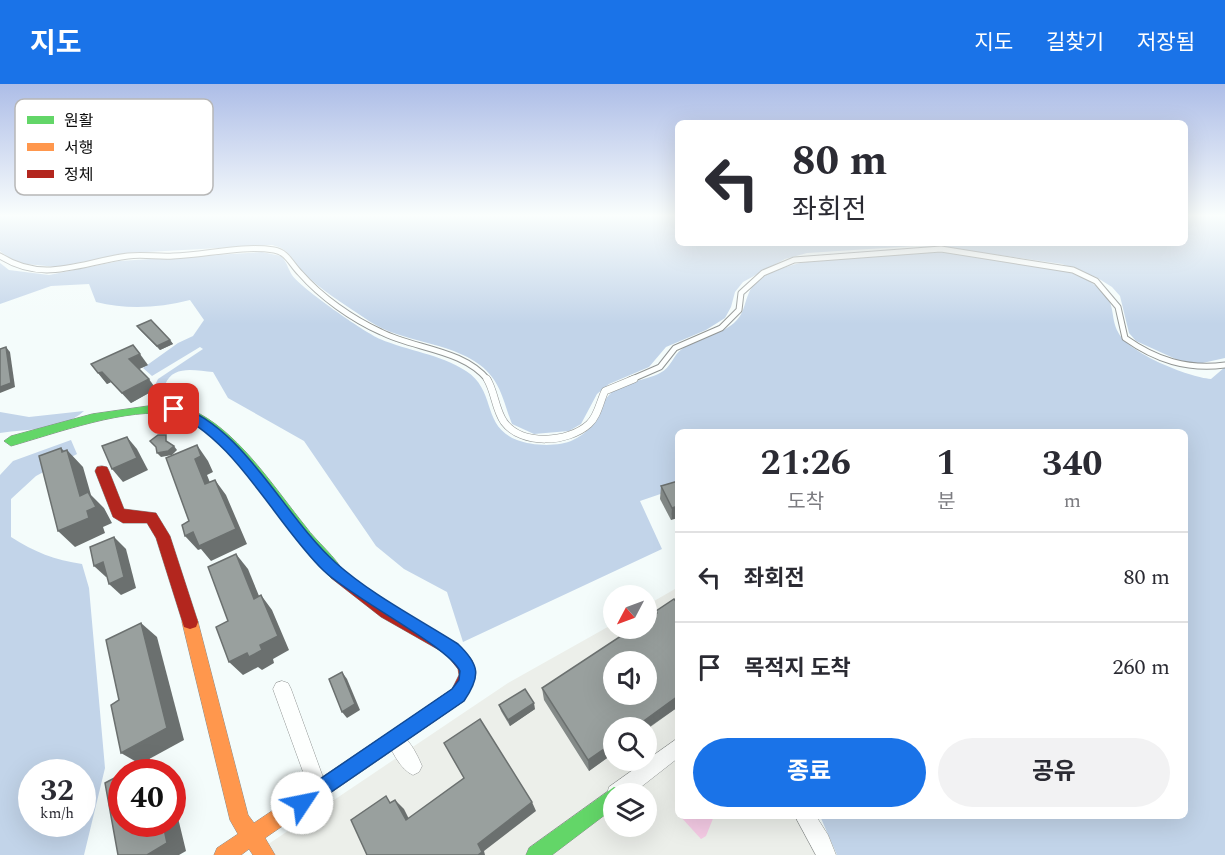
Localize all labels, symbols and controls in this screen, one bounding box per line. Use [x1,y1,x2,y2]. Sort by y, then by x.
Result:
text: 지도 [30,22,82,65]
text: 지도 [974,27,1013,59]
text: 길찾기 [1046,27,1104,59]
text: 저장됨 [1137,27,1195,59]
legend [15,99,213,195]
text: 원활 [64,109,94,133]
text: 80 m [792,130,887,193]
text: 서행 [64,136,93,160]
icon: left [693,144,771,222]
text: 정체 [64,163,93,187]
text: 좌회전 [792,189,867,231]
pin [148,383,199,434]
icon: arrive [157,392,190,425]
text: 21:26 [760,436,851,491]
text: 1 [936,436,957,491]
text: 340 [1042,437,1103,492]
text: m [1064,486,1081,516]
text: 도착 [787,487,824,517]
text: 분 [937,487,956,517]
icon: left [693,561,726,594]
text: 80 m [1124,561,1170,594]
text: 좌회전 [744,562,805,595]
north arrow [603,585,657,639]
map controls [603,585,657,837]
button: sound [603,651,657,705]
icon: arrive [693,651,726,684]
text: 260 m [1113,651,1170,684]
text: 목적지 도착 [744,652,851,685]
button: search [603,717,657,771]
button: 종료 [693,738,926,807]
button: 공유 [938,738,1170,807]
speed limit sign: 40 [108,759,186,837]
text: 32 [40,768,74,814]
position arrow [270,771,334,835]
button: layers [603,783,657,837]
text: km/h [40,802,74,825]

